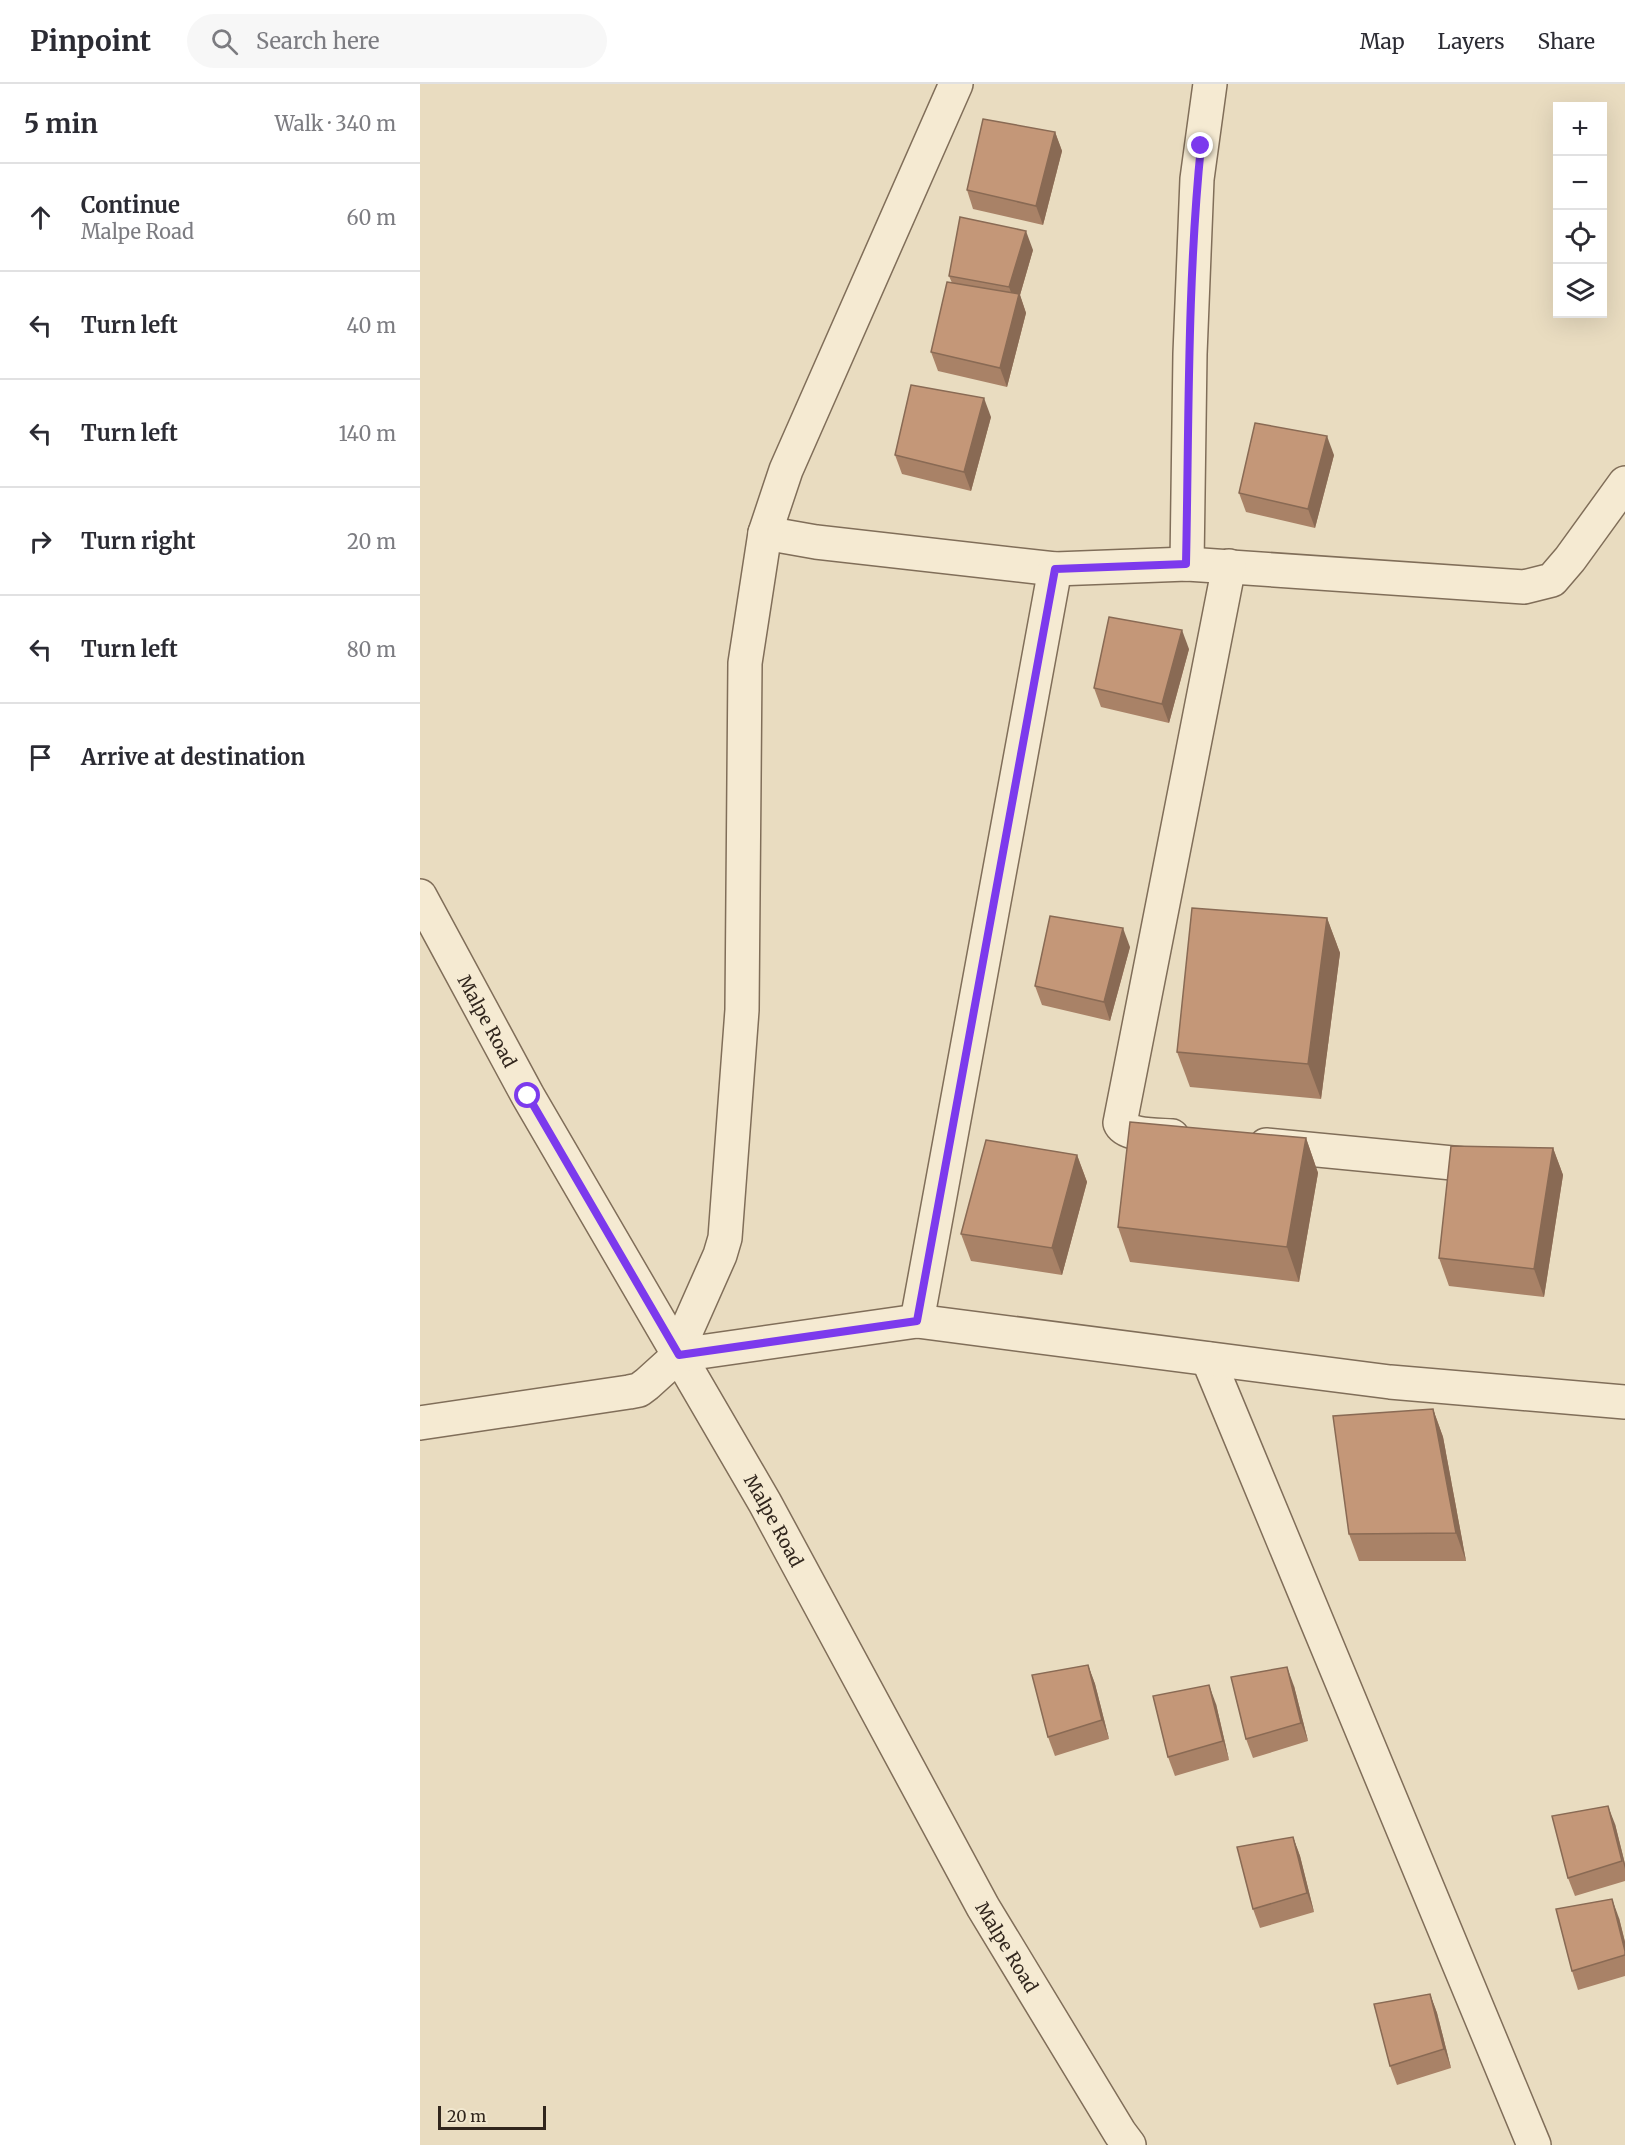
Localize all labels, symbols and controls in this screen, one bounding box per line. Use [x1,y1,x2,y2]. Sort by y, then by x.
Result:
search box [187,14,607,68]
text: Pinpoint [30,23,151,59]
icon: search [208,25,241,58]
text: Search here [256,27,379,55]
text: Map [1360,28,1405,55]
text: Layers [1438,28,1505,55]
text: Share [1538,28,1595,55]
map controls [1553,102,1607,318]
button: + [1553,102,1607,156]
text: 5 min [24,107,98,140]
text: Walk · 340 m [275,111,396,136]
route end [1187,132,1213,158]
button: − [1553,156,1607,210]
text: Continue [81,191,180,219]
icon: ahead [24,201,57,234]
text: 60 m [346,205,396,230]
button: locate [1553,210,1607,264]
text: Malpe Road [81,219,194,244]
button: layers [1553,264,1607,318]
icon: left [24,309,57,342]
text: Turn left [81,311,178,339]
text: 40 m [346,313,396,338]
icon: left [24,417,57,450]
text: Turn left [81,419,178,447]
text: 140 m [339,421,396,446]
icon: right [24,525,57,558]
text: Turn right [81,527,195,555]
text: 20 m [347,529,396,554]
icon: left [24,633,57,666]
text: Turn left [81,635,178,663]
text: 80 m [347,637,396,662]
icon: arrive [24,741,57,774]
text: Arrive at destination [81,743,305,771]
street label: Malpe Road [453,971,522,1071]
route start [514,1082,540,1108]
street label: Malpe Road [739,1470,809,1571]
street label: Malpe Road [971,1897,1044,1997]
scale bar [438,2103,546,2130]
text: 20 m [447,2106,486,2126]

